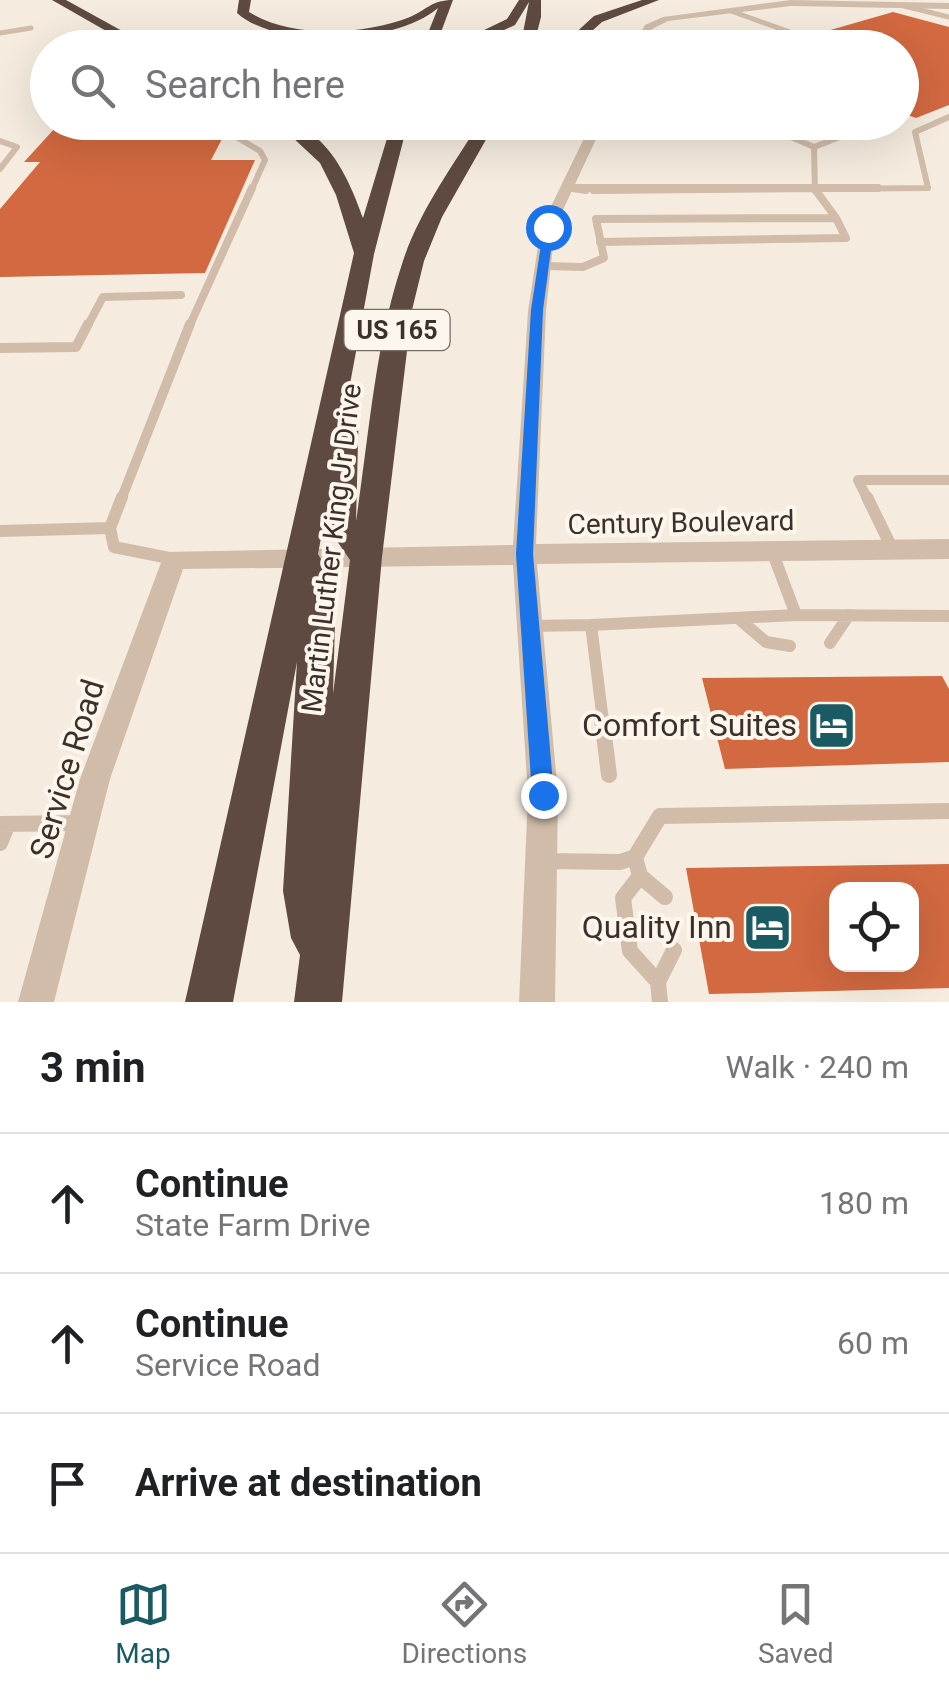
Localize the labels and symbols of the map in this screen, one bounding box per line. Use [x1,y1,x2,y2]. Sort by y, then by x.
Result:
route start [526,205,572,251]
road number: US 165 [344,310,450,350]
street label: Martin Luther King Jr Drive [295,382,368,714]
street label: Century Boulevard [567,504,795,541]
street label: Service Road [22,675,112,863]
hotel icon: Comfort Suites [806,699,858,751]
place label: Comfort Suites [582,706,797,744]
route end [521,773,567,819]
hotel icon: Quality Inn [741,901,793,953]
place label: Quality Inn [582,908,732,946]

